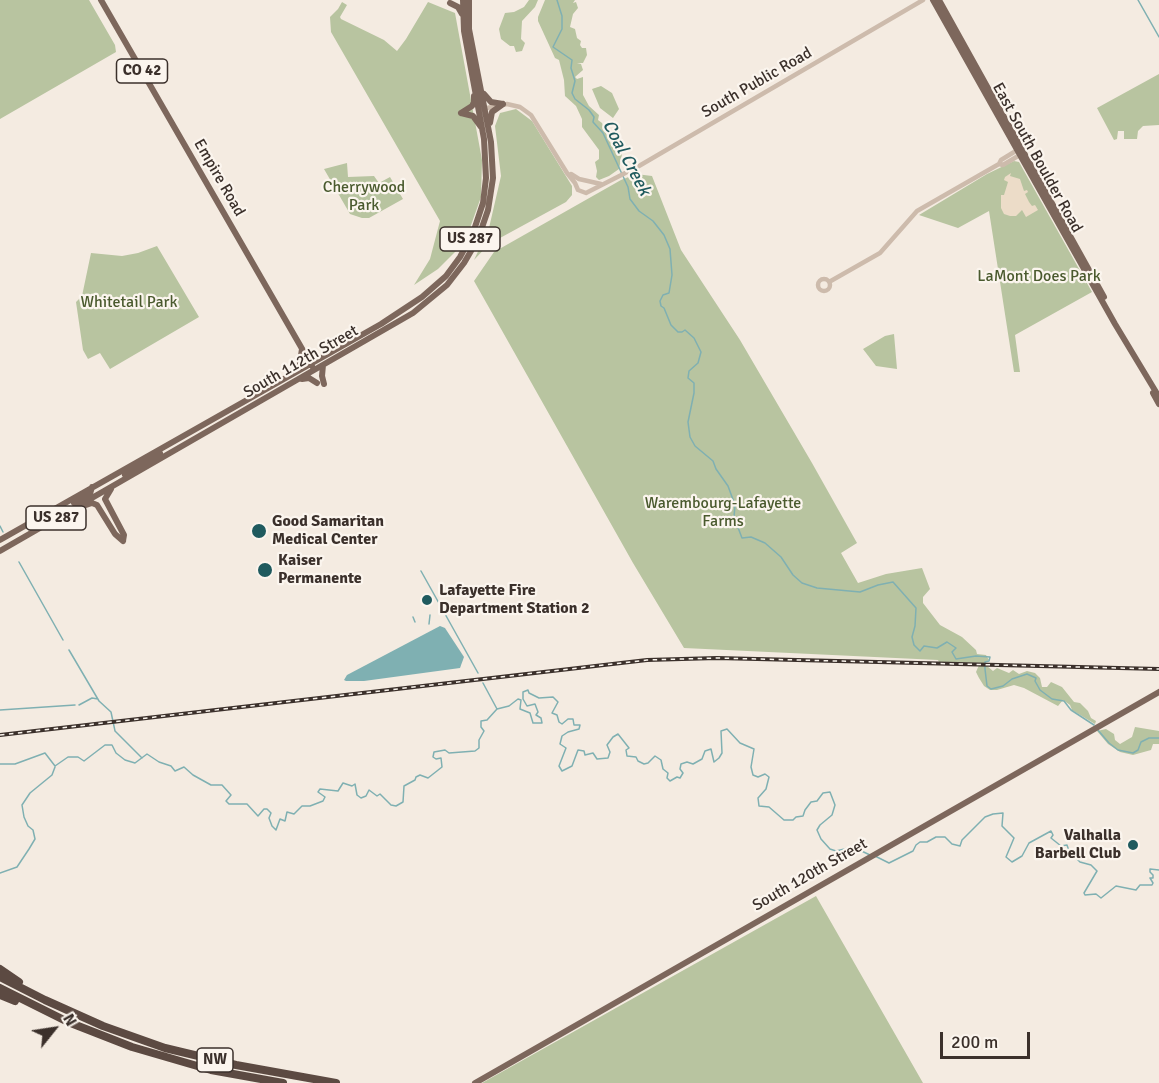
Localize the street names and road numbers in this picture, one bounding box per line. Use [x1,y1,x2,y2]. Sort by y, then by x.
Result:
street label: South Public Road [698,44,816,122]
road number: CO 42 [116,59,168,83]
street label: East South Boulder Road [988,80,1086,236]
street label: Empire Road [189,136,249,220]
road number: US 287 [440,227,500,251]
street label: South 112th Street [240,321,362,403]
road number: US 287 [26,506,86,530]
street label: South 120th Street [749,834,871,916]
road number: NW [197,1048,233,1072]

